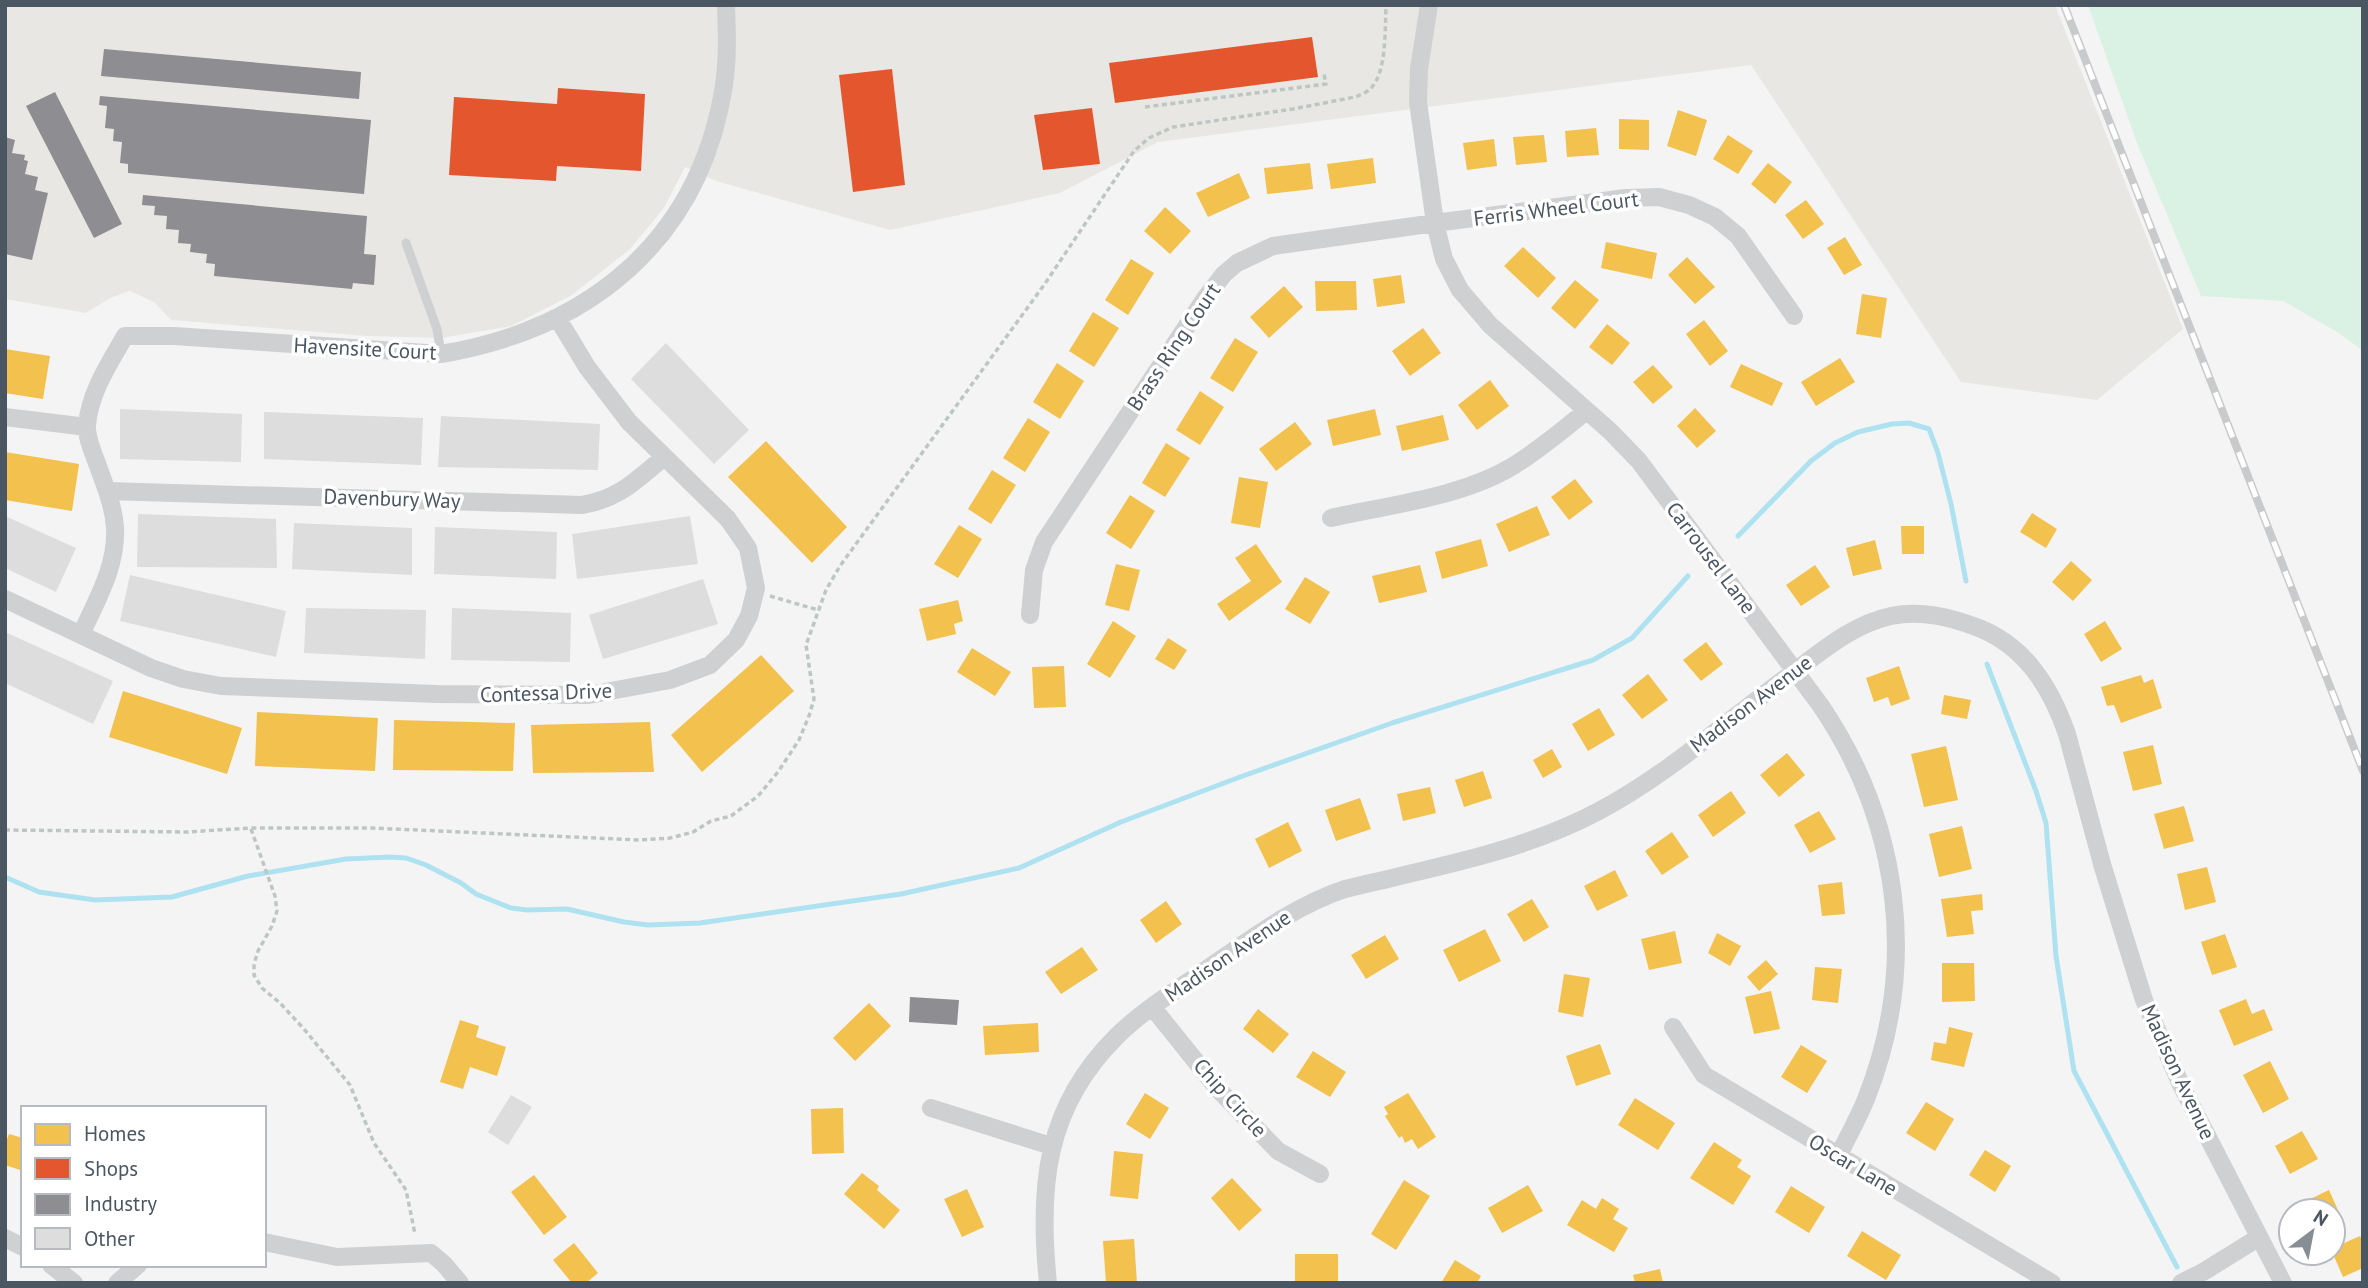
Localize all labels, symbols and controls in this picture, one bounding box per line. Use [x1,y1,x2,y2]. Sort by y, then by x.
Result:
street label: Ferris Wheel Court [1472,185,1640,232]
street label: Brass Ring Court [1121,278,1226,416]
street label: Havensite Court [293,331,437,366]
street label: Davenbury Way [323,483,461,514]
street label: Carrousel Lane [1661,496,1762,619]
street label: Madison Avenue [1684,649,1817,758]
street label: Contessa Drive [479,677,613,708]
street label: Madison Avenue [1160,904,1296,1008]
street label: Madison Avenue [2135,1000,2222,1144]
street label: Chip Circle [1188,1053,1273,1143]
legend [21,1106,266,1267]
text: Homes [84,1120,146,1147]
street label: Oscar Lane [1804,1128,1903,1202]
text: Shops [84,1155,138,1182]
text: Industry [84,1190,157,1217]
north arrow [2277,1197,2347,1267]
text: N [2309,1204,2333,1231]
text: Other [84,1225,135,1252]

